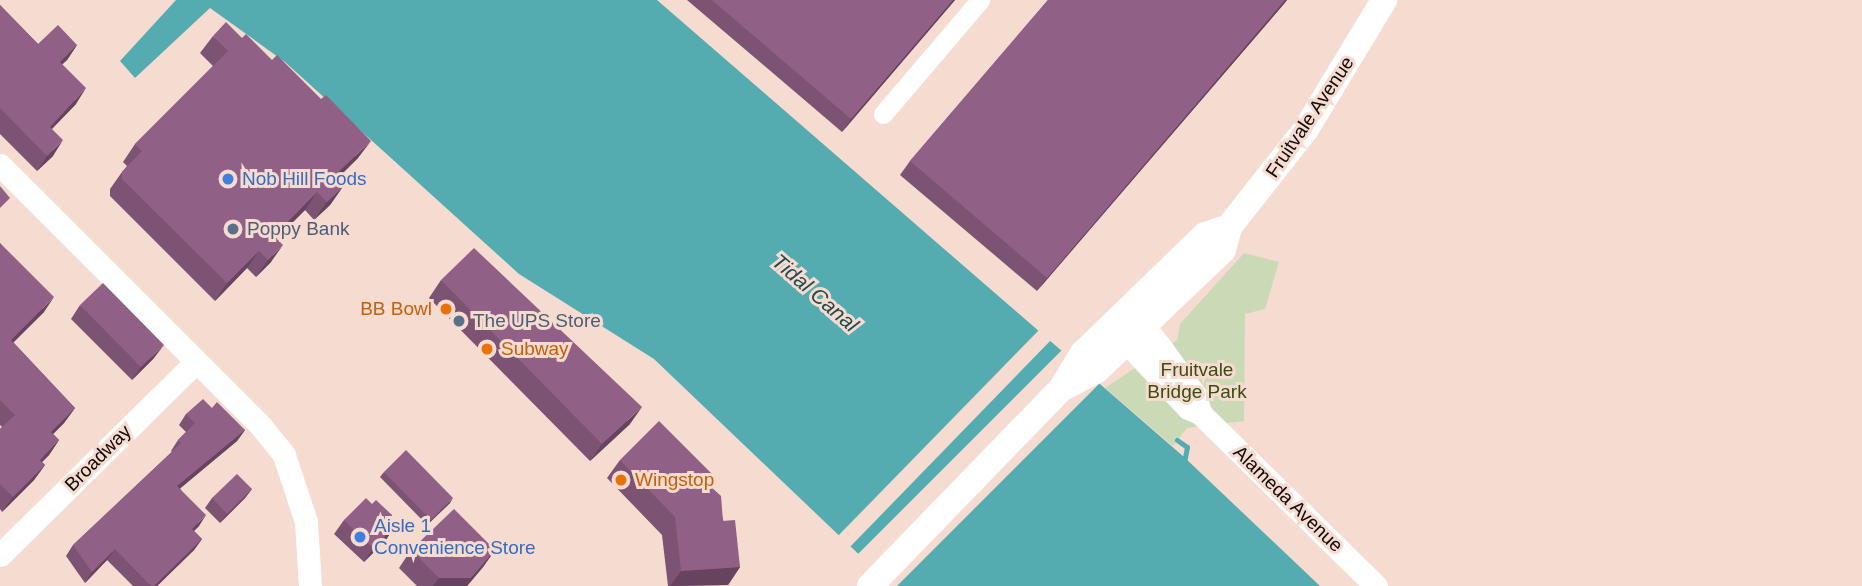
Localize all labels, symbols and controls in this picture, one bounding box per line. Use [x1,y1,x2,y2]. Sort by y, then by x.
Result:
street label: Fruitvale Avenue [1261,52,1359,182]
place label: Nob Hill Foods [242,168,367,190]
marker: Nob Hill Foods [220,171,236,187]
place label: Poppy Bank [247,218,349,240]
marker: Poppy Bank [225,221,241,237]
water label: Tidal Canal [767,249,863,337]
place label: BB Bowl [360,298,432,320]
marker: BB Bowl [438,301,454,317]
place label: The UPS Store [473,310,601,332]
marker: The UPS Store [451,313,467,329]
place label: Subway [501,338,569,360]
marker: Subway [479,341,495,357]
park label: Fruitvale Bridge Park [1147,359,1247,403]
street label: Broadway [60,420,136,496]
street label: Alameda Avenue [1228,441,1348,557]
place label: Wingstop [635,469,714,491]
marker: Wingstop [613,472,629,488]
place label: Aisle 1 Convenience Store [374,515,536,559]
marker: Aisle 1 Convenience Store [352,529,368,545]

